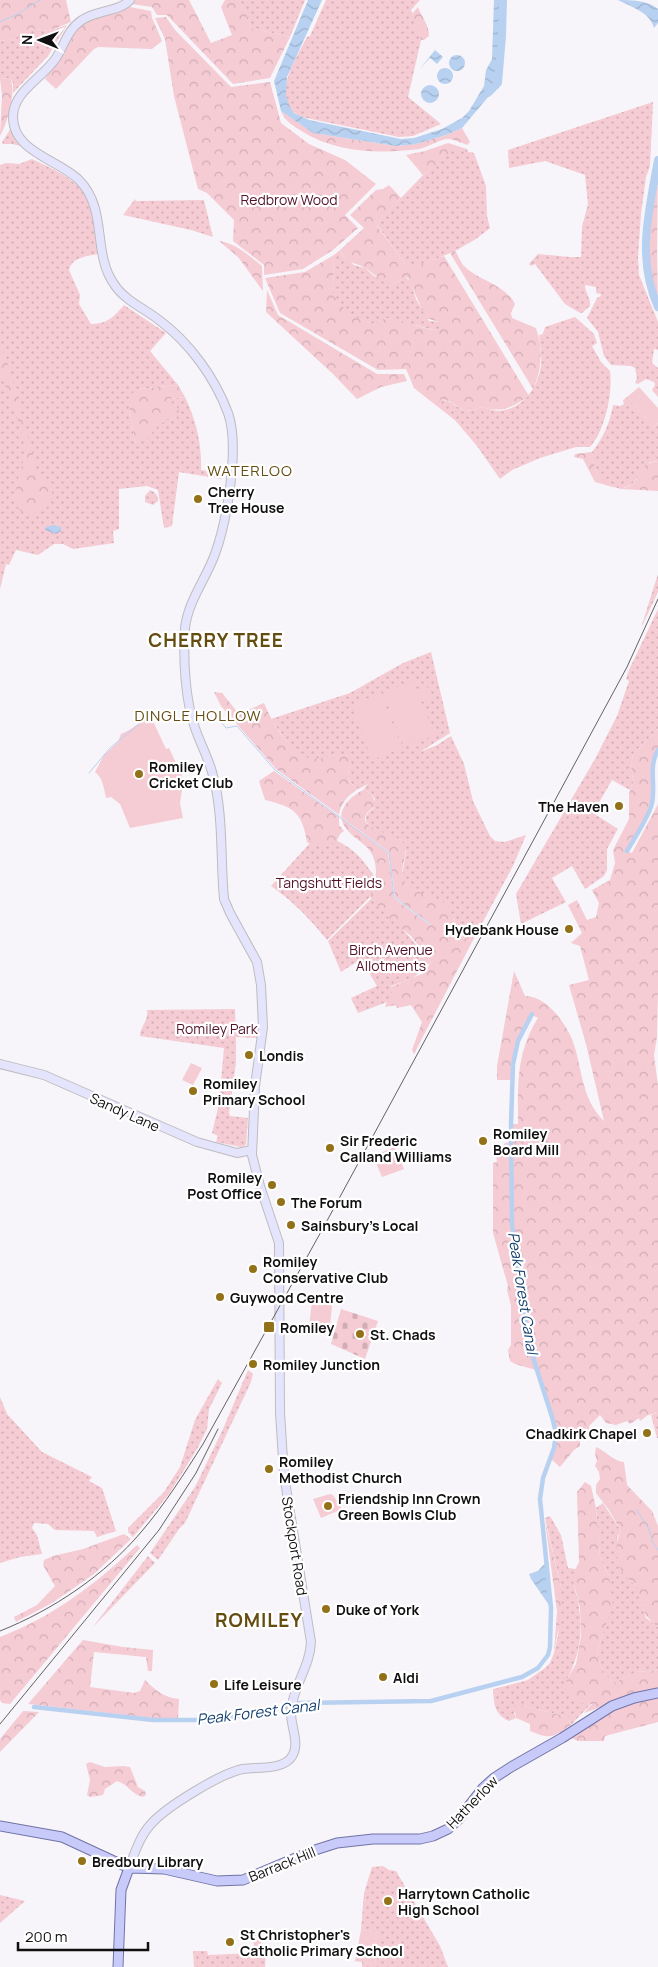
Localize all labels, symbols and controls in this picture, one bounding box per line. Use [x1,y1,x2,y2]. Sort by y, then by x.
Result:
north arrow [15,15,65,65]
text: N [17,35,36,45]
park label: Redbrow Wood [240,190,338,209]
district label: WATERLOO [207,460,293,481]
place label: Cherry Tree House [208,482,284,517]
marker: Cherry Tree House [192,493,204,505]
district label: CHERRY TREE [148,627,284,653]
district label: DINGLE HOLLOW [134,705,262,726]
place label: Romiley Cricket Club [149,757,234,792]
marker: Romiley Cricket Club [133,768,145,780]
place label: The Haven [538,797,609,816]
marker: The Haven [613,800,625,812]
park label: Tangshutt Fields [276,873,382,892]
place label: Hydebank House [445,920,559,939]
marker: Hydebank House [563,923,575,935]
park label: Birch Avenue Allotments [349,940,433,975]
park label: Romiley Park [176,1019,259,1038]
place label: Londis [259,1046,304,1065]
marker: Londis [243,1049,255,1061]
place label: Romiley Primary School [203,1074,305,1109]
marker: Romiley Primary School [187,1085,199,1097]
street label: Sandy Lane [87,1088,163,1136]
place label: Romiley Board Mill [493,1124,559,1159]
place label: Sir Frederic Calland Williams [340,1131,452,1166]
marker: Romiley Board Mill [477,1135,489,1147]
marker: Sir Frederic Calland Williams [324,1142,336,1154]
place label: Romiley Post Office [187,1168,262,1203]
marker: Romiley Post Office [266,1179,278,1191]
place label: The Forum [291,1193,362,1212]
marker: The Forum [275,1196,287,1208]
place label: Sainsbury's Local [301,1216,418,1235]
marker: Sainsbury's Local [285,1219,297,1231]
water label: Peak Forest Canal [503,1230,543,1358]
place label: Romiley Conservative Club [263,1252,388,1287]
marker: Romiley Conservative Club [247,1263,259,1275]
place label: Guywood Centre [230,1288,344,1307]
marker: Guywood Centre [214,1291,226,1303]
place label: Romiley [280,1318,335,1337]
marker: Romiley [262,1320,276,1334]
place label: St. Chads [370,1325,436,1344]
marker: St. Chads [354,1328,366,1340]
place label: Romiley Junction [263,1355,380,1374]
marker: Romiley Junction [247,1358,259,1370]
place label: Chadkirk Chapel [526,1424,637,1443]
marker: Chadkirk Chapel [641,1427,653,1439]
place label: Romiley Methodist Church [279,1452,402,1487]
marker: Romiley Methodist Church [263,1463,275,1475]
place label: Friendship Inn Crown Green Bowls Club [338,1489,480,1524]
street label: Stockport Road [278,1495,312,1597]
marker: Friendship Inn Crown Green Bowls Club [322,1500,334,1512]
place label: Duke of York [336,1600,420,1619]
marker: Duke of York [320,1603,332,1615]
district label: ROMILEY [215,1607,303,1633]
place label: Aldi [393,1668,419,1687]
marker: Aldi [377,1671,389,1683]
place label: Life Leisure [224,1675,302,1694]
marker: Life Leisure [208,1678,220,1690]
water label: Peak Forest Canal [196,1694,323,1730]
street label: Hatherlow [442,1771,502,1833]
street label: Barrack Hill [246,1842,318,1886]
place label: Bredbury Library [92,1852,204,1871]
marker: Bredbury Library [76,1855,88,1867]
place label: Harrytown Catholic High School [398,1884,530,1919]
marker: Harrytown Catholic High School [382,1895,394,1907]
scale bar [18,1920,148,1952]
place label: St Christopher's Catholic Primary School [240,1925,403,1960]
text: 200 m [25,1926,68,1947]
marker: St Christopher's Catholic Primary School [224,1936,236,1948]

